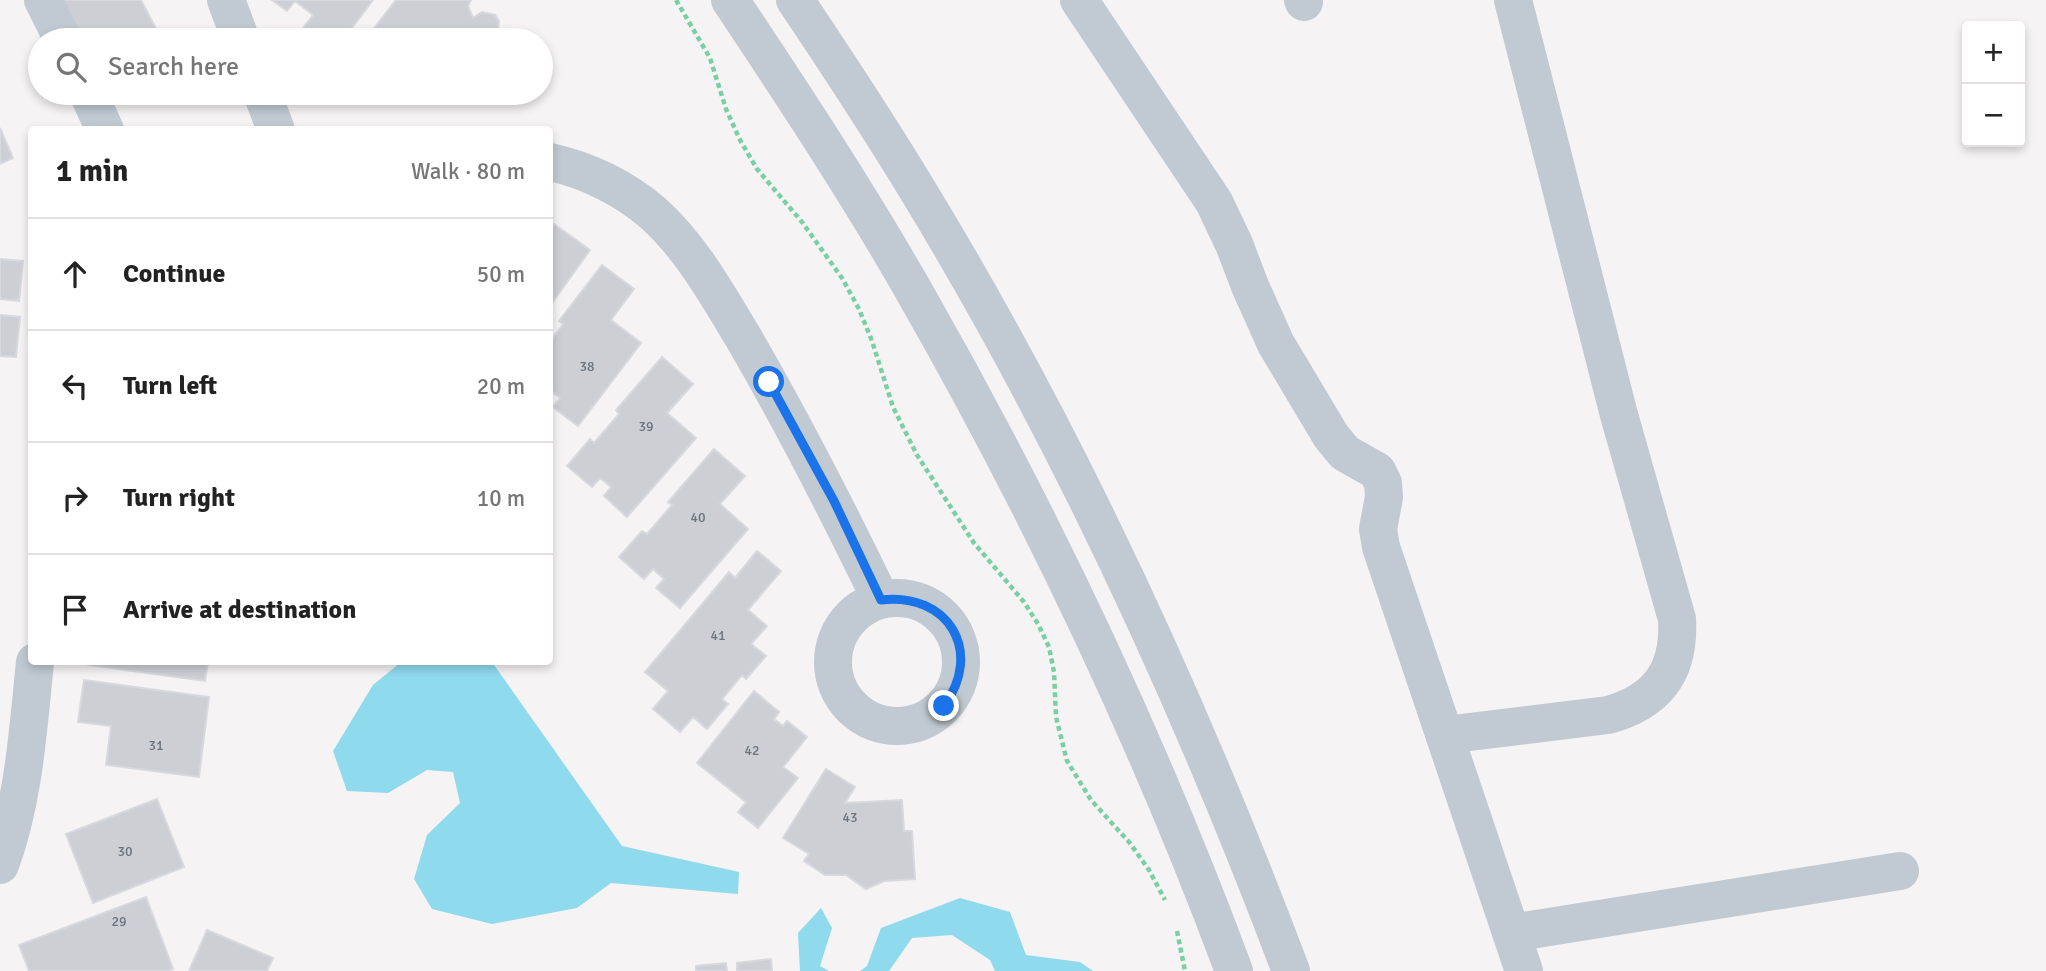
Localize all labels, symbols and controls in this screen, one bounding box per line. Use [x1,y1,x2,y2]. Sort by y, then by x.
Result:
map controls [1962,21,2025,147]
button: + [1962,21,2025,84]
search box [28,28,553,105]
icon: search [52,48,90,86]
text: Search here [108,51,239,83]
button: − [1962,84,2025,147]
text: 1 min [56,153,128,190]
text: Walk · 80 m [411,157,525,186]
icon: ahead [56,255,94,293]
text: Continue [123,258,225,290]
text: 50 m [477,260,525,289]
house number: 38 [579,358,595,375]
route start [753,366,784,397]
icon: left [56,367,94,405]
text: Turn left [123,370,217,402]
text: 20 m [477,372,525,401]
house number: 39 [638,418,654,435]
icon: right [56,479,94,517]
text: Turn right [123,482,235,514]
text: 10 m [477,484,525,513]
house number: 40 [690,509,706,526]
icon: arrive [56,591,94,629]
text: Arrive at destination [123,594,356,626]
house number: 41 [710,627,726,644]
route end [928,690,959,721]
house number: 31 [148,737,164,754]
house number: 42 [744,742,760,759]
house number: 43 [842,809,858,826]
house number: 30 [117,843,133,860]
house number: 29 [111,913,127,930]

